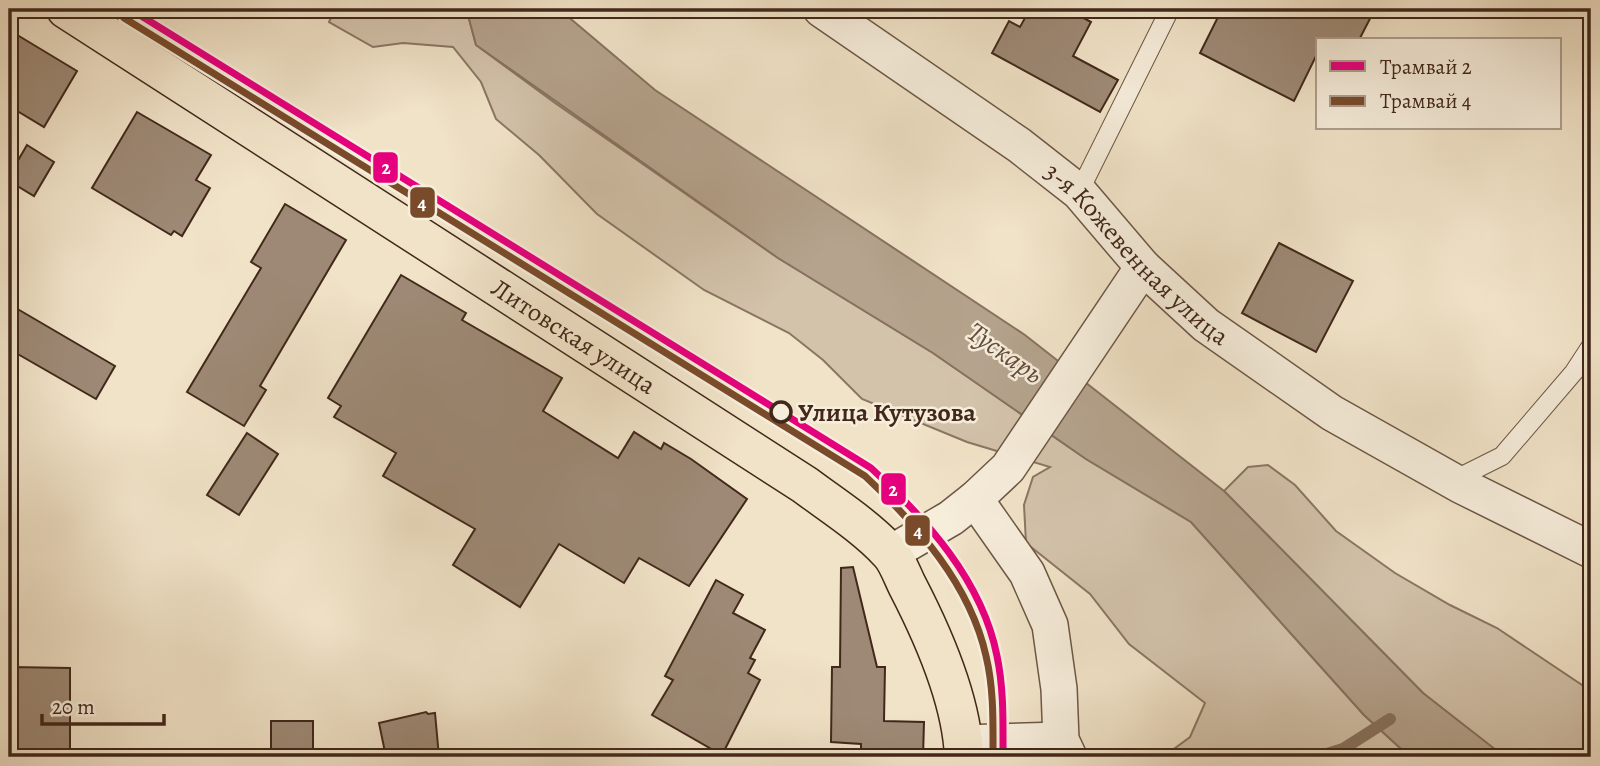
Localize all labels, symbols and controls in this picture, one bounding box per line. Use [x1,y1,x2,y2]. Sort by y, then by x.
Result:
legend [1316,38,1562,130]
text: Трамвай 2 [1380,53,1472,81]
text: Трамвай 4 [1380,87,1471,115]
line badge: 2 [372,151,399,184]
street label: 3-я Кожевенная улица [1037,154,1236,353]
text: 2 [381,155,391,181]
line badge: 4 [409,186,436,219]
text: 4 [418,190,427,216]
street label: Литовская улица [485,270,663,402]
water label: Тускарь [959,313,1051,393]
place label: Улица Кутузова [798,395,976,430]
marker: Улица Кутузова [770,401,792,423]
line badge: 2 [880,472,907,506]
text: 2 [888,477,898,503]
line badge: 4 [904,514,931,547]
text: 4 [914,518,923,544]
scale bar [42,682,164,726]
text: 20 m [52,693,95,721]

